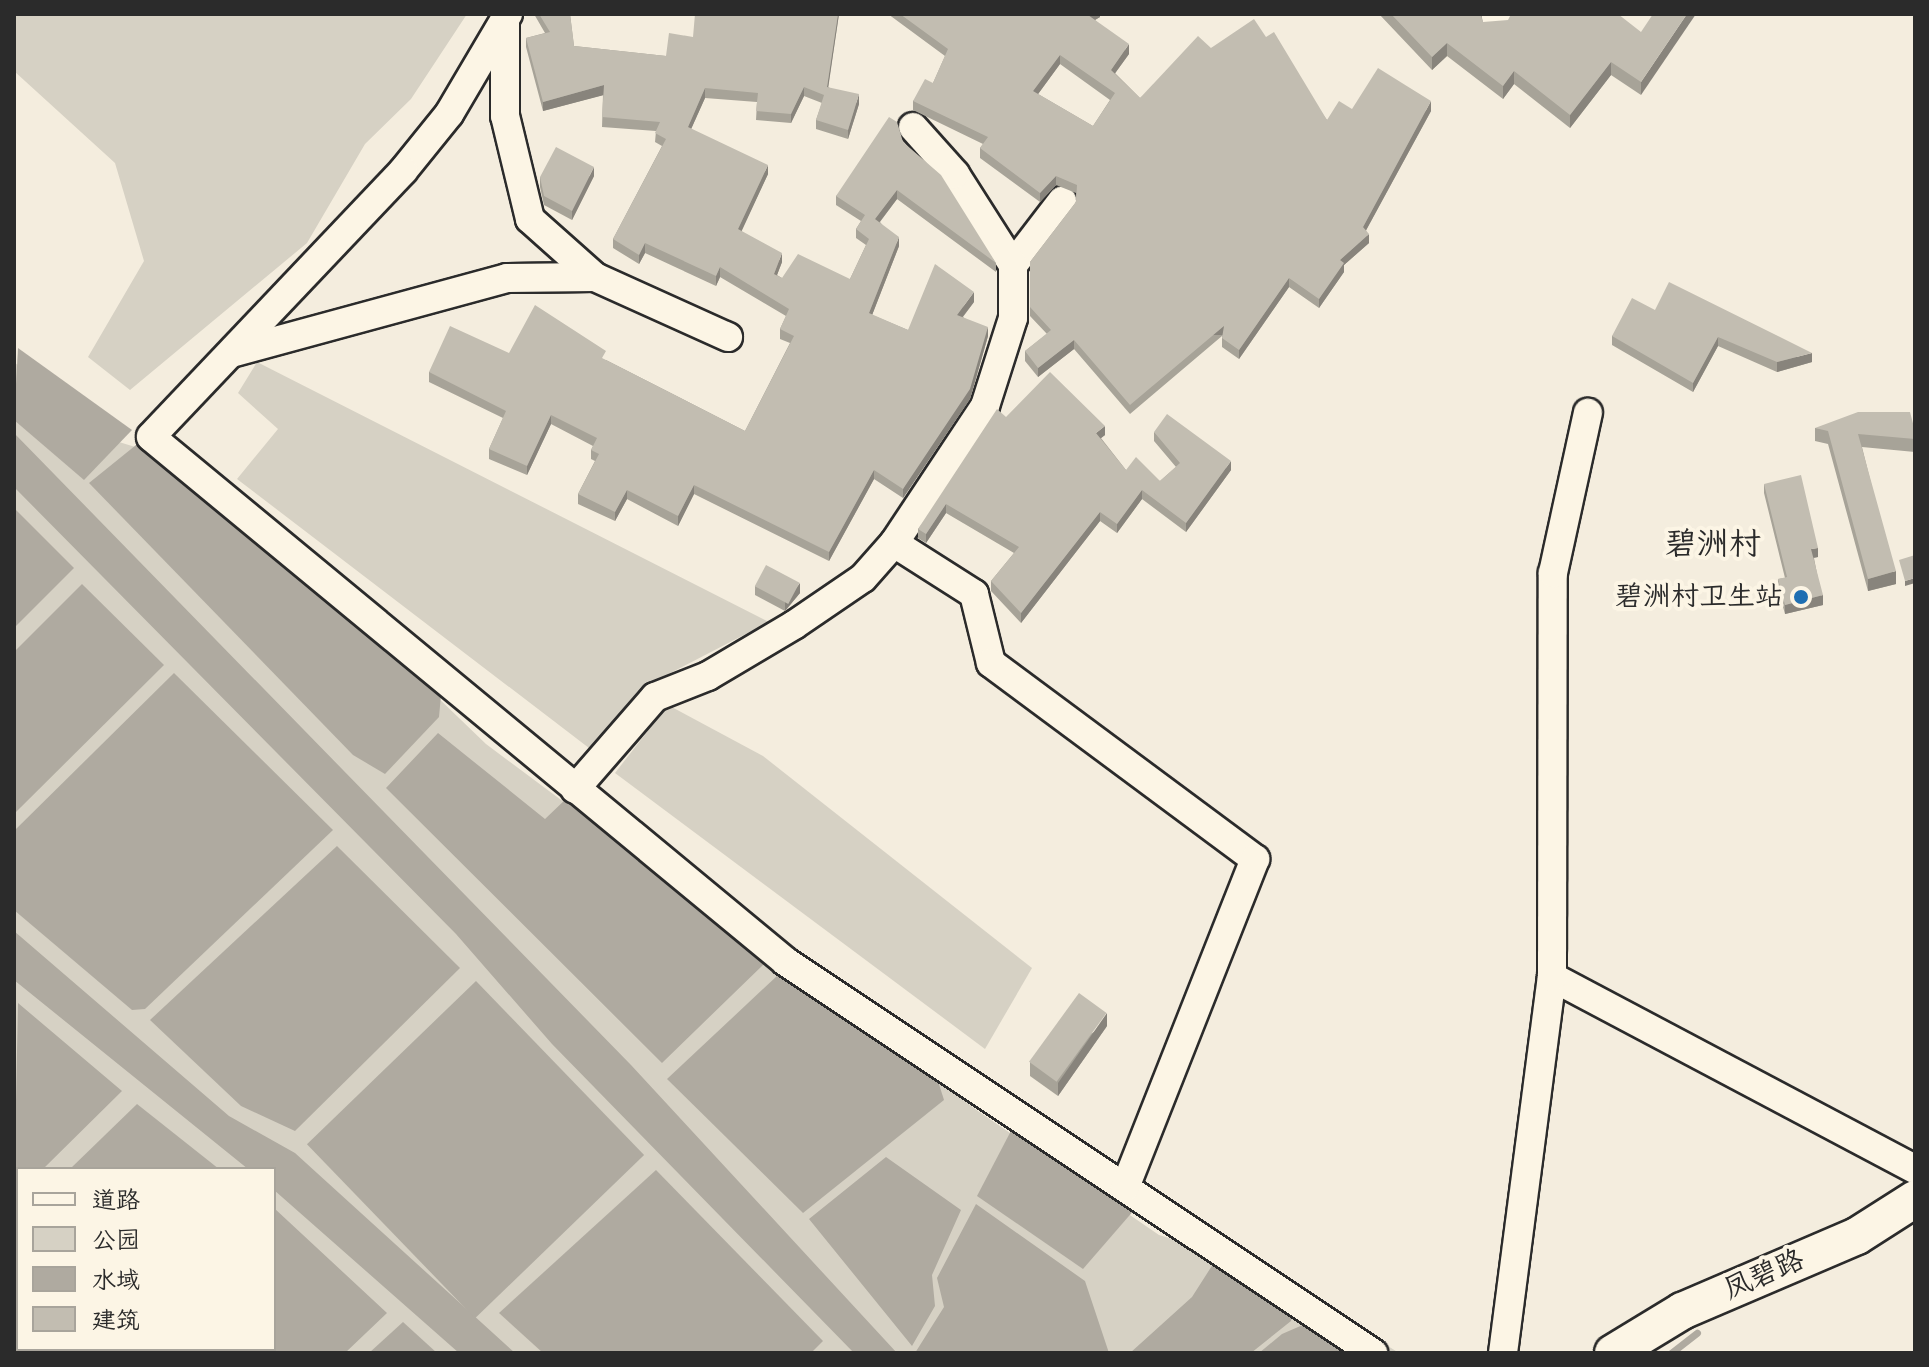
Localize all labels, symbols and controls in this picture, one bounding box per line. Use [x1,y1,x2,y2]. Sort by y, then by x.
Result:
district label: 碧洲村 [1665,526,1761,564]
place label: 碧洲村卫生站 [1615,580,1783,614]
marker: 碧洲村卫生站 [1790,586,1812,608]
legend [16,1167,276,1351]
text: 道路 [92,1186,140,1215]
text: 公园 [92,1226,140,1255]
street label: 凤碧路 [1719,1243,1809,1307]
text: 水域 [92,1266,140,1295]
text: 建筑 [92,1306,140,1335]

